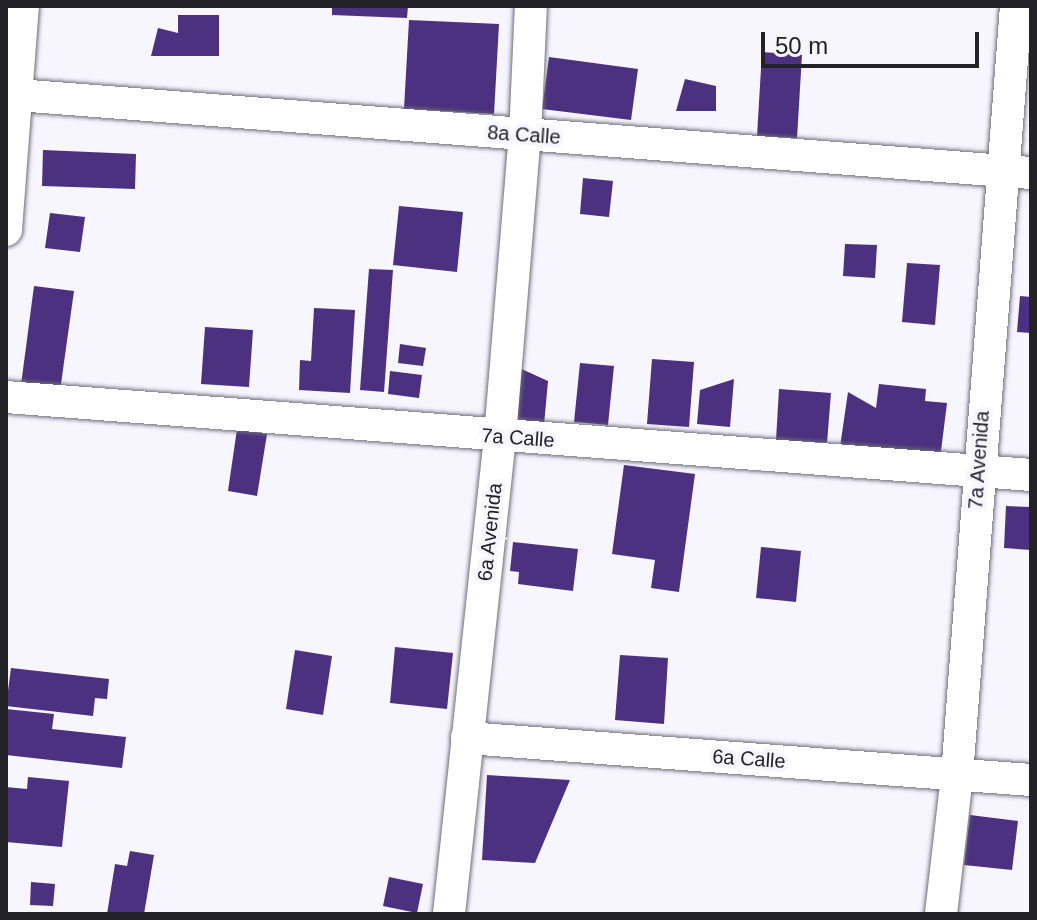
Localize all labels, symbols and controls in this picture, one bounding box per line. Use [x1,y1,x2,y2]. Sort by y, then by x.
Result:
scale bar [765,16,983,66]
text: 50 m [775,32,828,59]
street label: 8a Calle [487,120,561,150]
street label: 7a Avenida [964,409,994,511]
street label: 7a Calle [481,423,555,453]
street label: 6a Avenida [473,481,507,583]
street label: 6a Calle [712,744,786,774]

